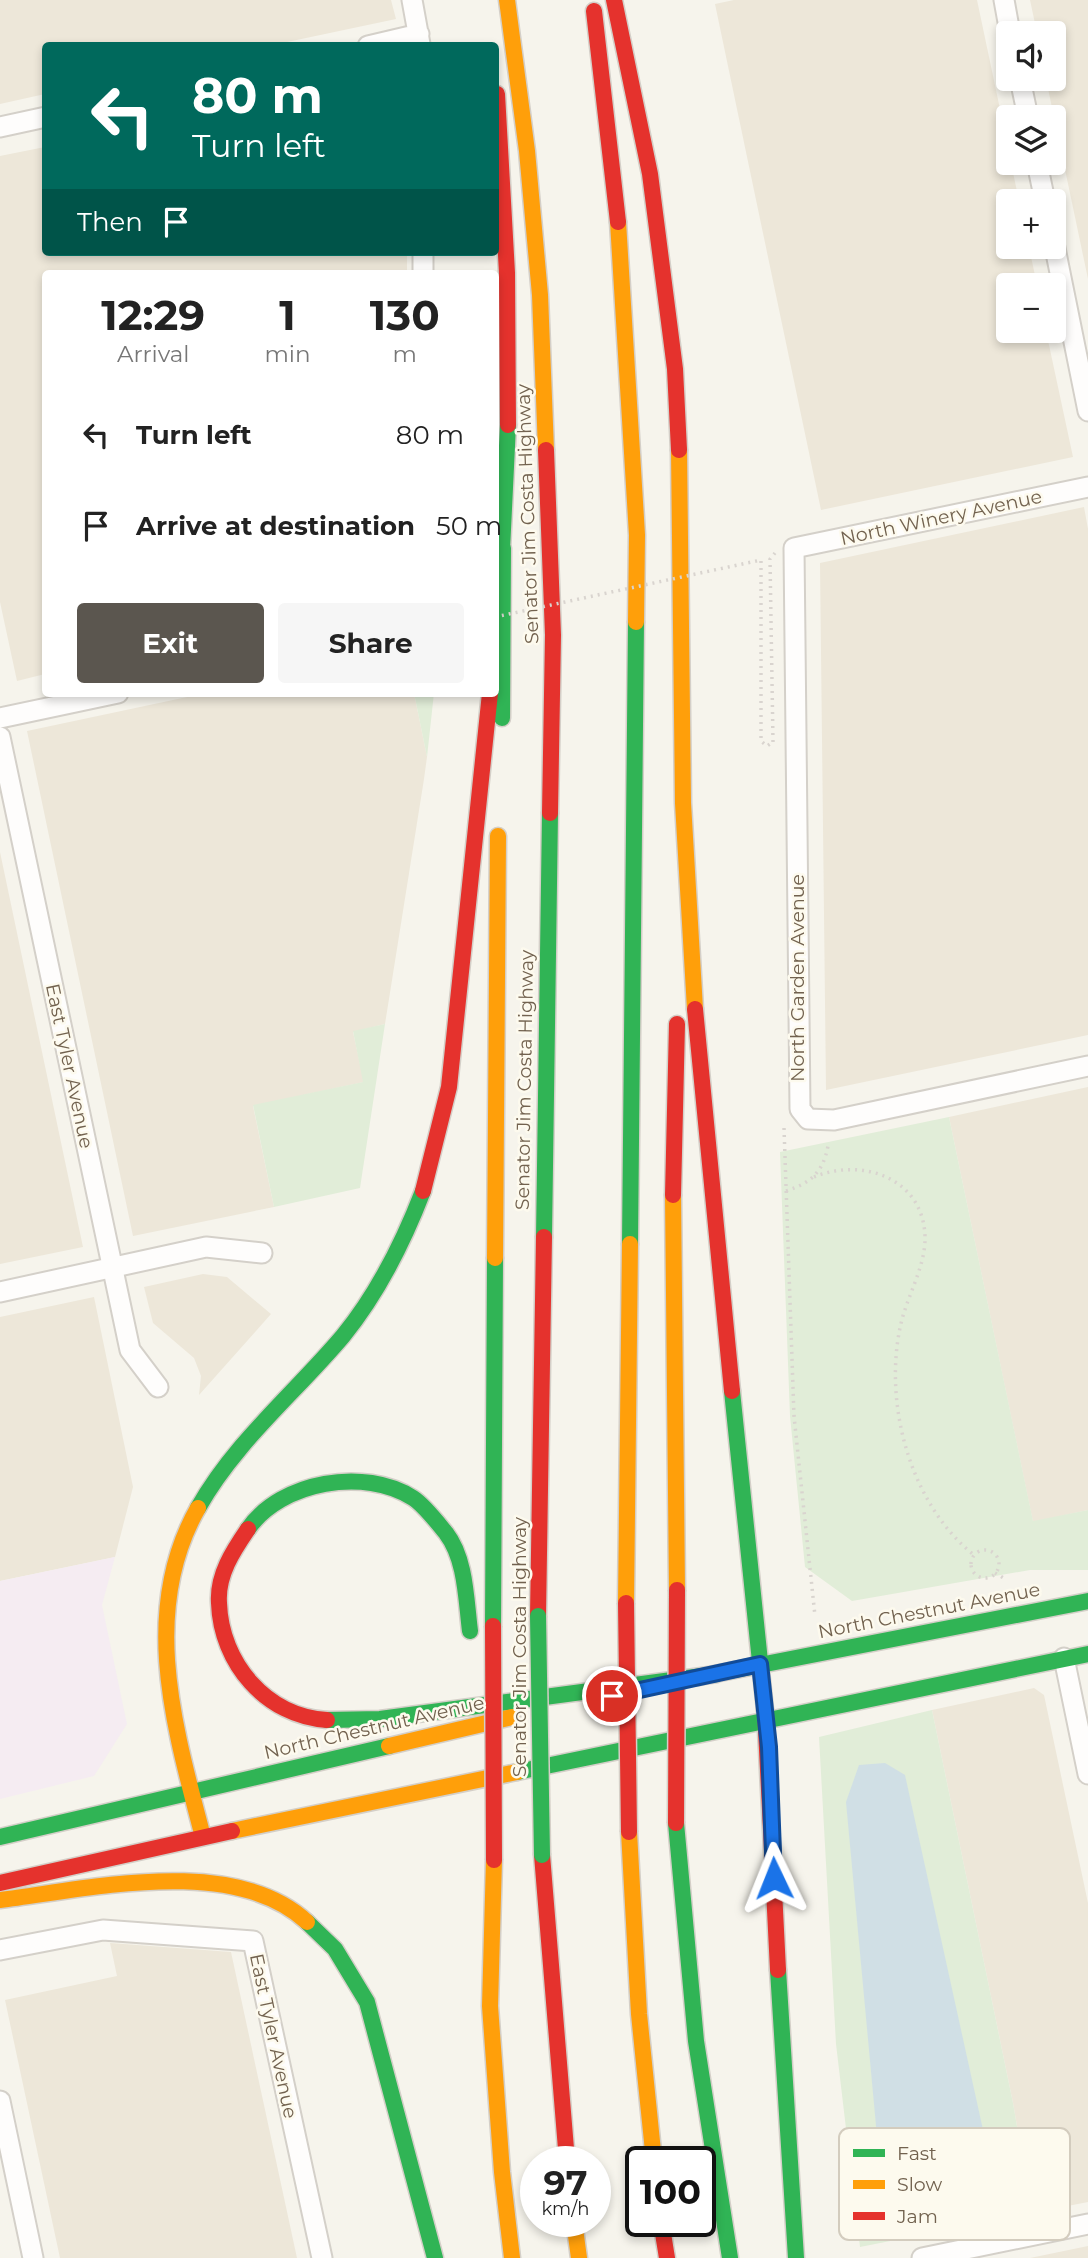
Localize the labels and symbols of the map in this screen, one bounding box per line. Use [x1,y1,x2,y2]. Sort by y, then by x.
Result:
street label: Senator Jim Costa Highway [511,383,544,644]
street label: North Winery Avenue [838,485,1044,550]
street label: North Garden Avenue [786,874,809,1082]
street label: Senator Jim Costa Highway [511,949,538,1210]
street label: East Tyler Avenue [41,982,98,1151]
street label: Senator Jim Costa Highway [508,1516,531,1777]
street label: North Chestnut Avenue [816,1578,1042,1643]
pin [582,1666,642,1726]
street label: North Chestnut Avenue [262,1691,487,1764]
position arrow [737,1841,811,1915]
street label: East Tyler Avenue [245,1952,302,2121]
legend [839,2128,1070,2240]
text: Fast [897,2142,937,2165]
speed limit sign: 100 [625,2146,716,2237]
text: Slow [897,2173,942,2196]
text: Jam [896,2205,938,2228]

